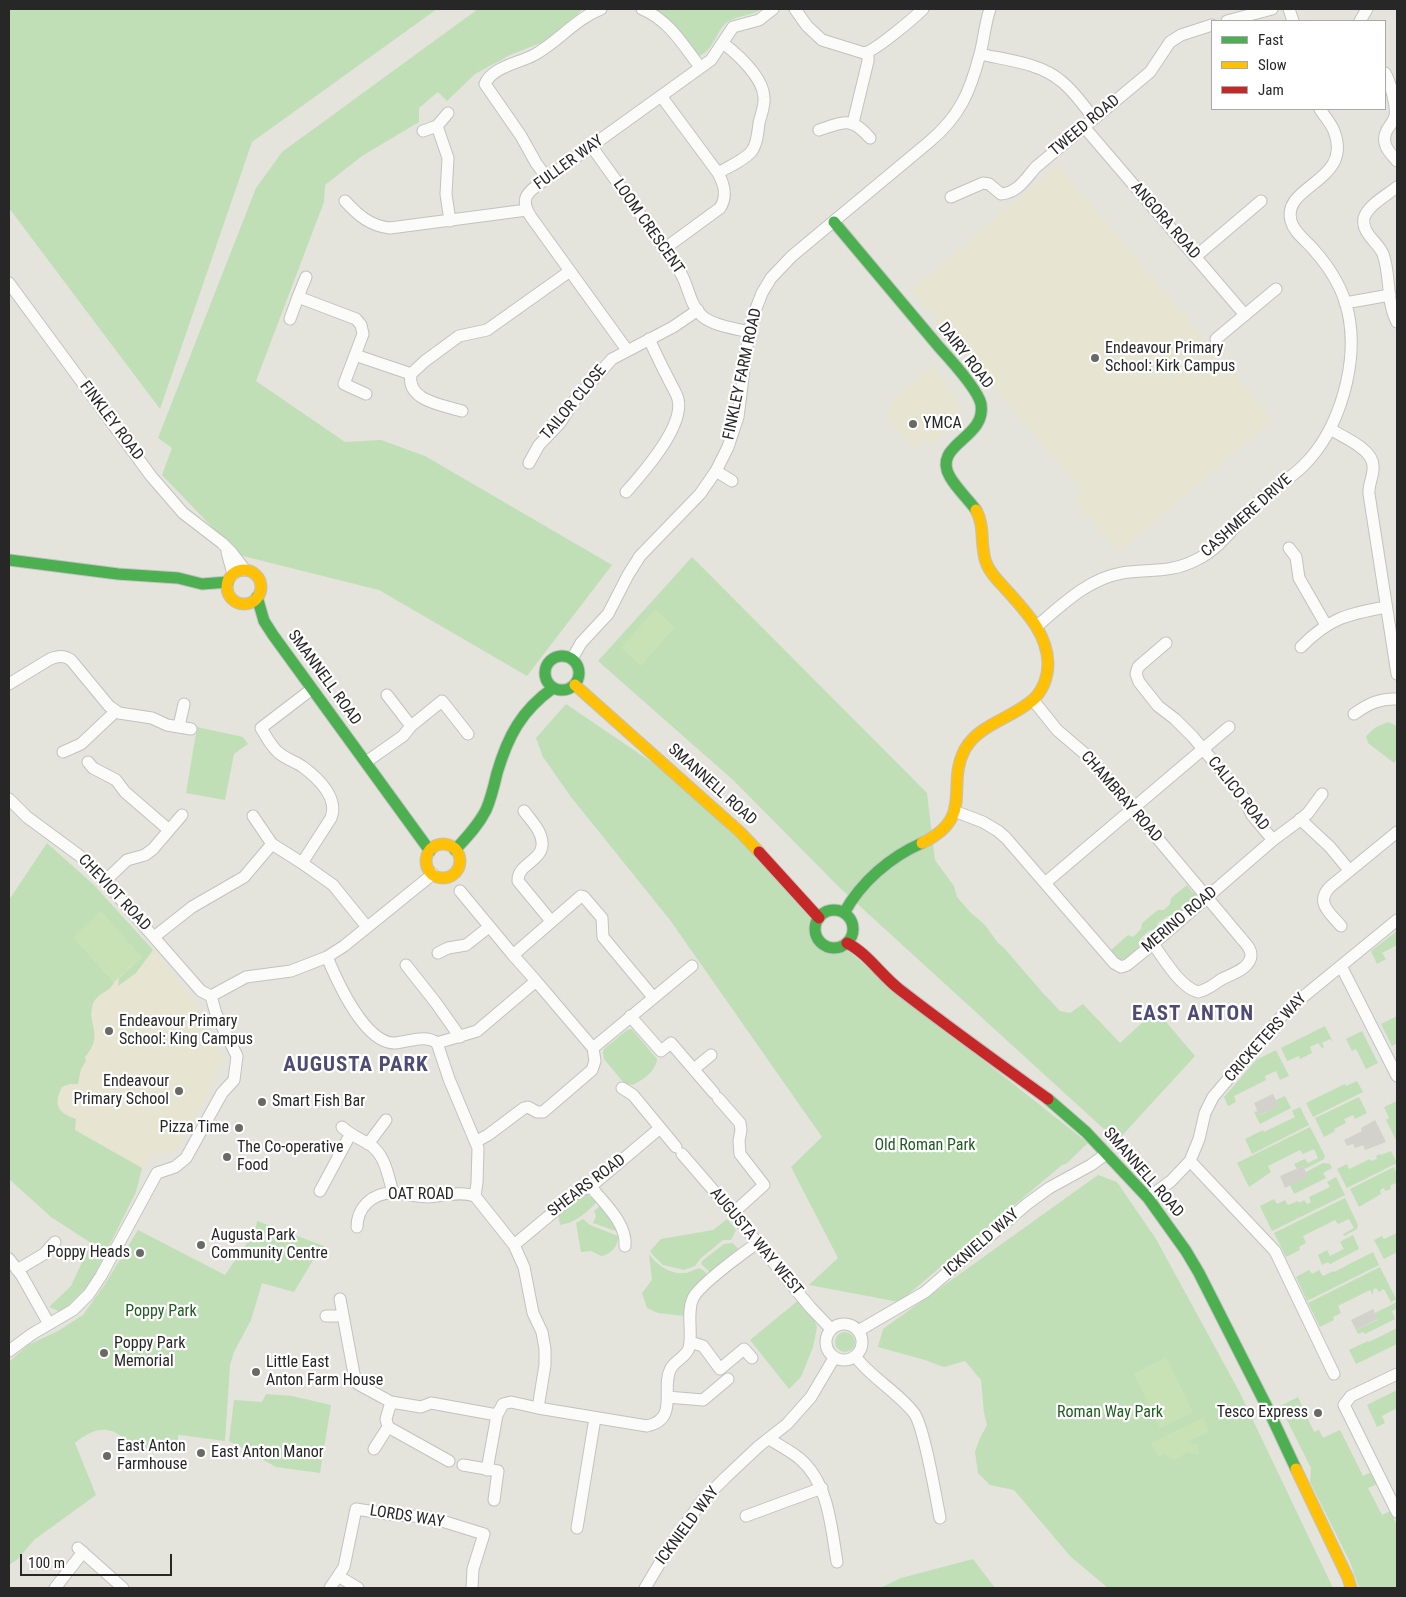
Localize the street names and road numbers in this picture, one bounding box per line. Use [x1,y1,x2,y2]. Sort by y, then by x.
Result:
street label: TWEED ROAD [1046,91,1124,161]
street label: FULLER WAY [531,131,607,195]
street label: LOOM CRESCENT [608,176,688,278]
street label: ANGORA ROAD [1126,179,1204,263]
street label: FINKLEY FARM ROAD [720,306,766,442]
street label: DAIRY ROAD [933,319,997,393]
street label: TAILOR CLOSE [537,362,611,444]
street label: FINKLEY ROAD [75,378,147,464]
street label: CASHMERE DRIVE [1198,470,1296,562]
street label: SMANNELL ROAD [283,627,365,729]
street label: SMANNELL ROAD [664,740,760,830]
street label: CHAMBRAY ROAD [1076,747,1166,847]
street label: CALICO ROAD [1203,753,1273,835]
street label: CHEVIOT ROAD [74,851,154,935]
street label: MERINO ROAD [1139,883,1221,957]
street label: CRICKETERS WAY [1221,990,1311,1086]
street label: SMANNELL ROAD [1099,1124,1187,1222]
street label: SHEARS ROAD [544,1151,630,1221]
street label: AUGUSTA WAY WEST [705,1184,807,1300]
street label: OAT ROAD [388,1185,454,1205]
street label: ICKNIELD WAY [941,1205,1023,1281]
street label: ICKNIELD WAY [652,1483,724,1569]
street label: LORDS WAY [368,1502,446,1532]

